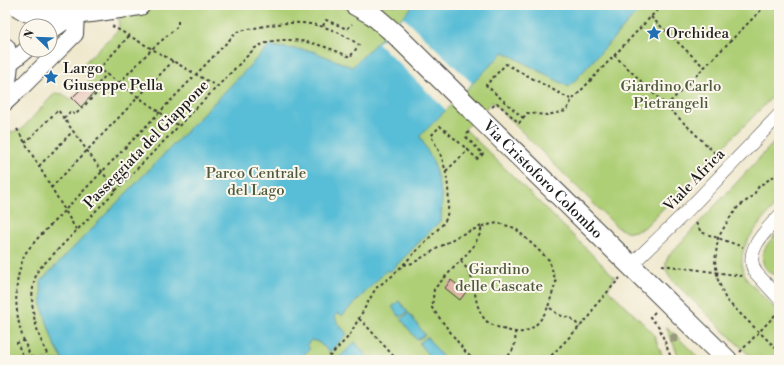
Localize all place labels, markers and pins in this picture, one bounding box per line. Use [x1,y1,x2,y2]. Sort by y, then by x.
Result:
place icon: Orchidea [645,24,663,42]
place label: Orchidea [666,24,729,43]
place label: Largo Giuseppe Pella [63,59,163,95]
place icon: Largo Giuseppe Pella [42,68,60,86]

